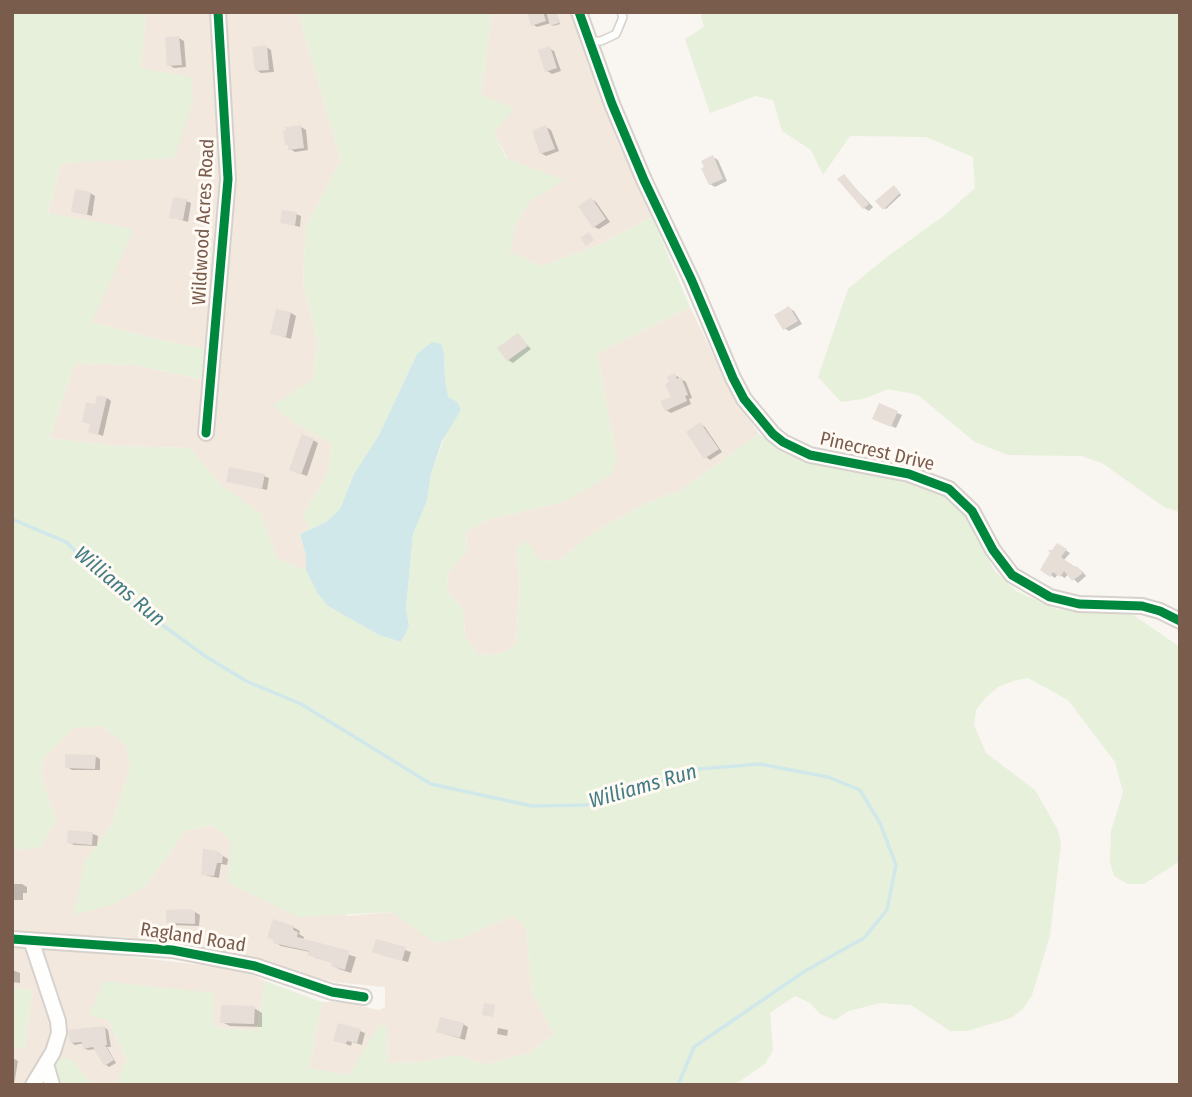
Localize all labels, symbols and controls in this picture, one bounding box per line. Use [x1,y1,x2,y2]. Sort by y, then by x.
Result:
street label: Wildwood Acres Road [188,138,220,306]
street label: Pinecrest Drive [818,428,936,476]
water label: Williams Run [68,542,170,632]
water label: Williams Run [586,760,700,814]
street label: Ragland Road [139,918,247,958]

